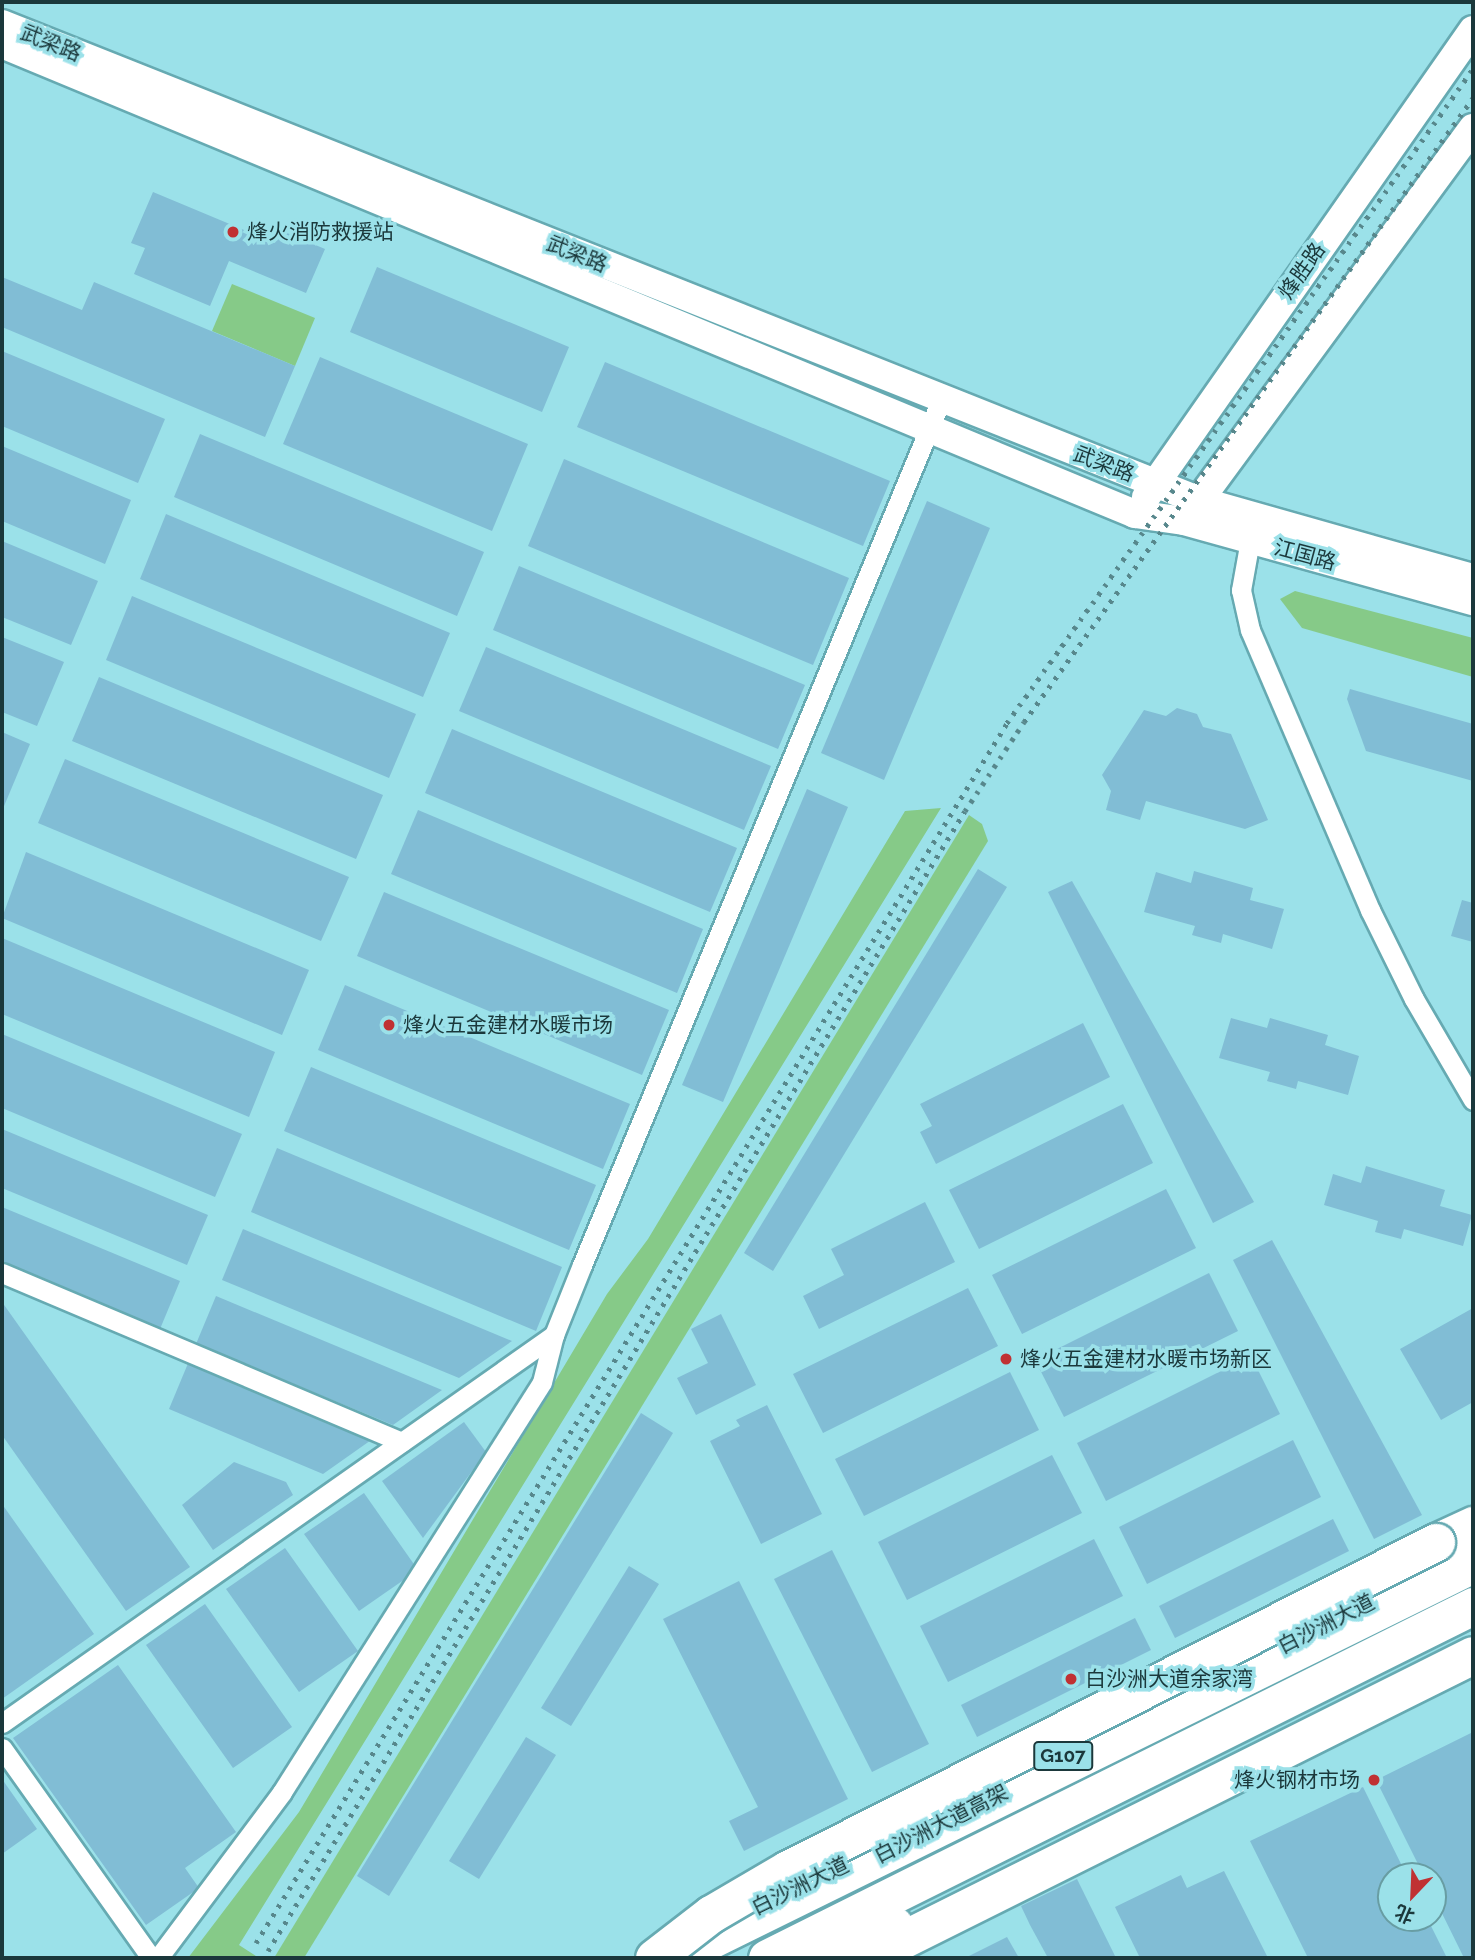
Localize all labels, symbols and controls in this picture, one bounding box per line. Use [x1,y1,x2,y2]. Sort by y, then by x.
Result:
street label: 武梁路 [17,20,85,66]
place label: 烽火消防救援站 [247,219,394,245]
marker: 烽火消防救援站 [225,224,241,240]
street label: 武梁路 [543,231,611,277]
street label: 烽胜路 [1274,238,1330,304]
street label: 武梁路 [1070,441,1138,487]
street label: 江国路 [1271,535,1339,575]
place label: 烽火五金建材水暖市场 [403,1012,613,1038]
marker: 烽火五金建材水暖市场 [381,1017,397,1033]
place label: 烽火五金建材水暖市场新区 [1020,1346,1272,1372]
marker: 烽火五金建材水暖市场新区 [998,1351,1014,1367]
street label: 白沙洲大道 [1274,1589,1378,1659]
place label: 白沙洲大道余家湾 [1085,1666,1253,1692]
marker: 白沙洲大道余家湾 [1063,1671,1079,1687]
road number: G107 [1033,1740,1093,1772]
place label: 烽火钢材市场 [1234,1767,1360,1793]
marker: 烽火钢材市场 [1366,1772,1382,1788]
street label: 白沙洲大道高架 [870,1779,1012,1869]
street label: 白沙洲大道 [747,1852,853,1920]
north arrow [1377,1862,1447,1932]
text: 北 [1392,1901,1418,1928]

